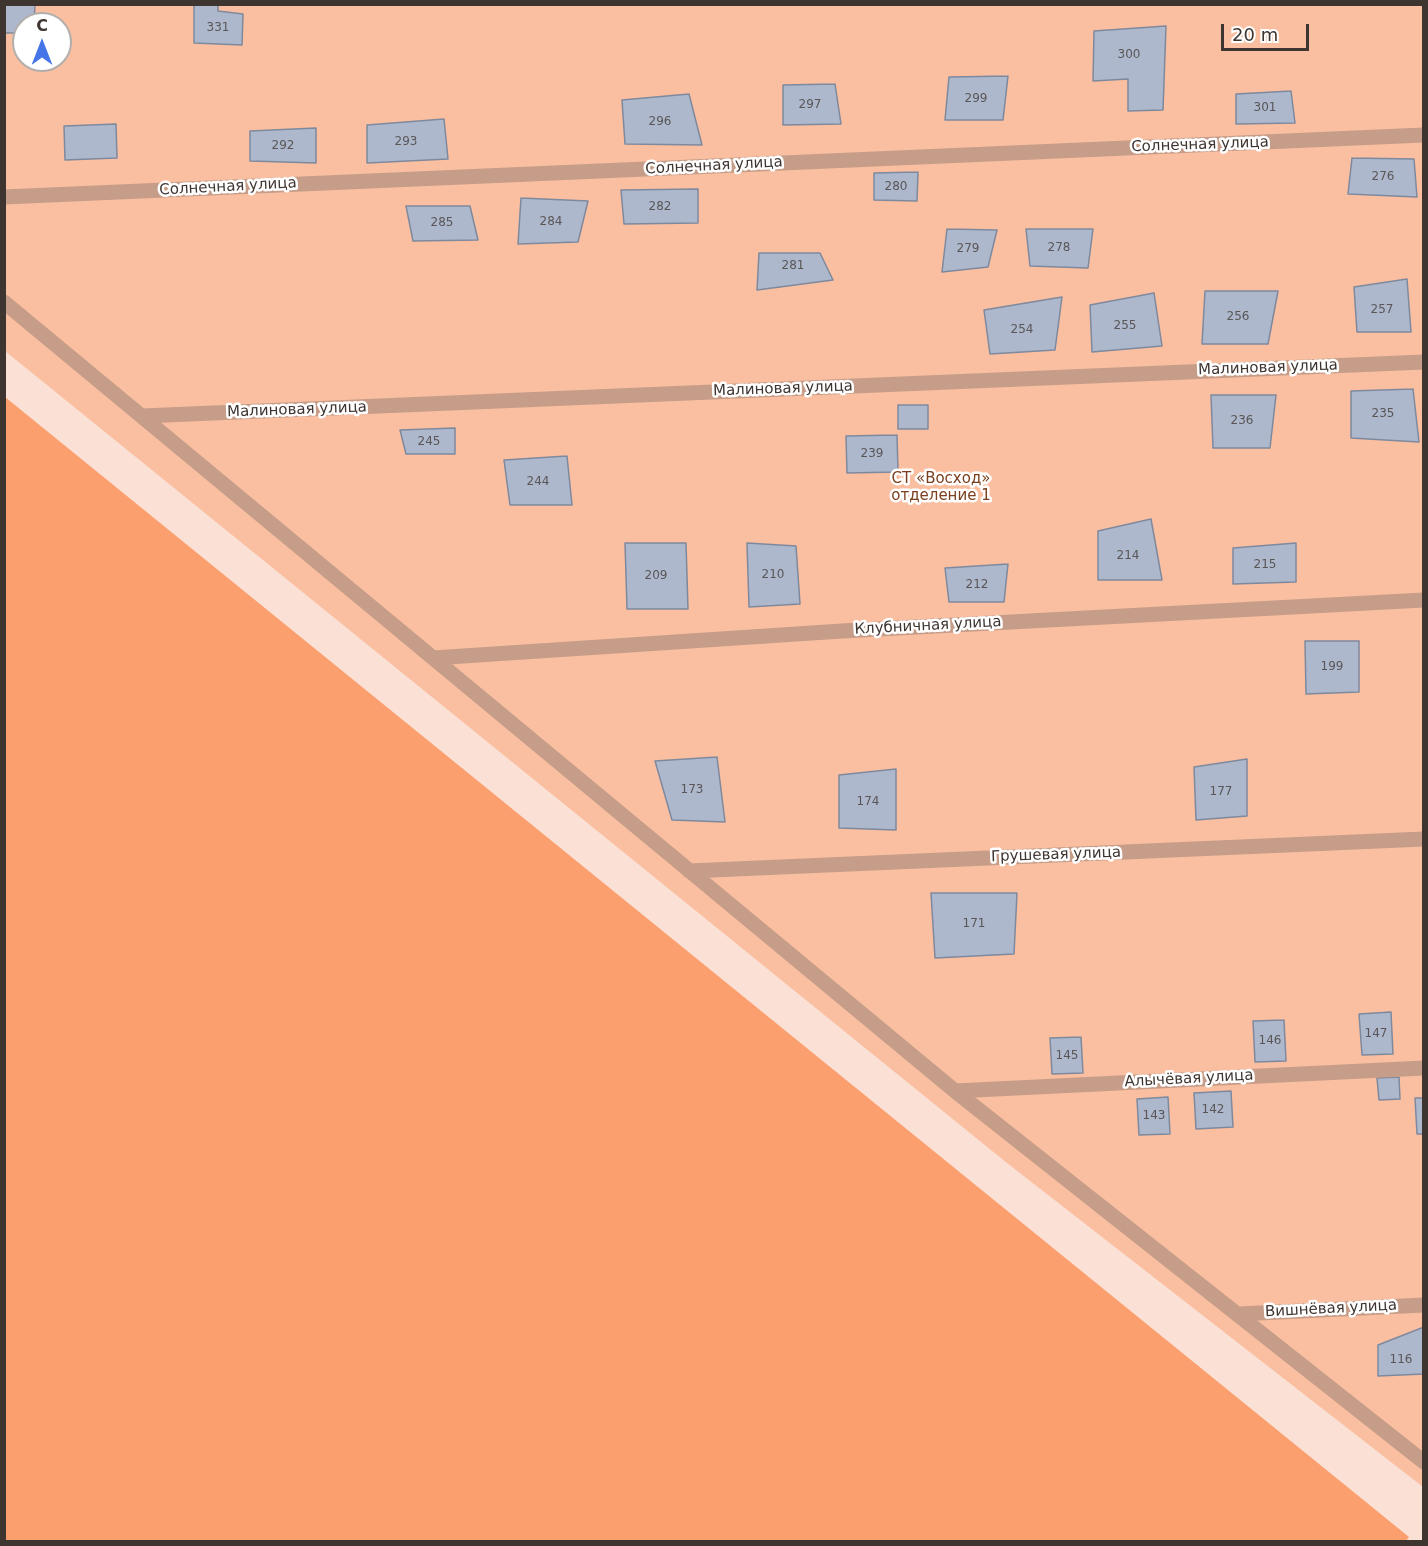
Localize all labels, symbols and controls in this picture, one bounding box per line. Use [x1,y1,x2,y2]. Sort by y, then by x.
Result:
north arrow [12,12,72,72]
scale bar [1224,12,1312,50]
text: С [36,16,48,35]
house number: 331 [207,21,229,35]
text: 20 m [1232,24,1278,45]
house number: 300 [1118,48,1140,62]
house number: 299 [965,92,987,106]
house number: 297 [799,98,821,112]
house number: 301 [1254,101,1276,115]
house number: 296 [649,115,671,129]
street label: Солнечная улица [1131,134,1269,156]
house number: 293 [395,135,417,149]
house number: 292 [272,139,294,153]
street label: Солнечная улица [645,153,783,179]
house number: 276 [1372,170,1394,184]
street label: Солнечная улица [159,174,297,200]
house number: 280 [885,180,907,194]
house number: 282 [649,200,671,214]
house number: 284 [540,215,562,229]
house number: 285 [431,216,453,230]
house number: 278 [1048,241,1070,255]
house number: 279 [957,242,979,256]
house number: 281 [782,259,804,273]
house number: 257 [1371,303,1393,317]
house number: 256 [1227,310,1249,324]
house number: 255 [1114,319,1136,333]
house number: 254 [1011,323,1033,337]
street label: Малиновая улица [1198,357,1338,379]
street label: Малиновая улица [713,378,853,400]
street label: Малиновая улица [227,399,367,421]
house number: 235 [1372,407,1394,421]
house number: 236 [1231,414,1253,428]
house number: 245 [418,435,440,449]
house number: 239 [861,447,883,461]
park label: СТ «Восход» отделение 1 [891,470,991,505]
house number: 244 [527,475,549,489]
house number: 214 [1117,549,1139,563]
house number: 215 [1254,558,1276,572]
house number: 210 [762,568,784,582]
house number: 209 [645,569,667,583]
house number: 212 [966,578,988,592]
street label: Клубничная улица [854,613,1002,639]
house number: 199 [1321,660,1343,674]
house number: 173 [681,783,703,797]
house number: 177 [1210,785,1232,799]
house number: 174 [857,795,879,809]
street label: Грушевая улица [991,844,1121,866]
house number: 171 [963,917,985,931]
house number: 147 [1365,1027,1387,1041]
house number: 146 [1259,1034,1281,1048]
house number: 145 [1056,1049,1078,1063]
street label: Алычёвая улица [1124,1067,1254,1091]
house number: 142 [1202,1103,1224,1117]
house number: 143 [1143,1109,1165,1123]
street label: Вишнёвая улица [1265,1297,1397,1321]
house number: 116 [1390,1353,1412,1367]

